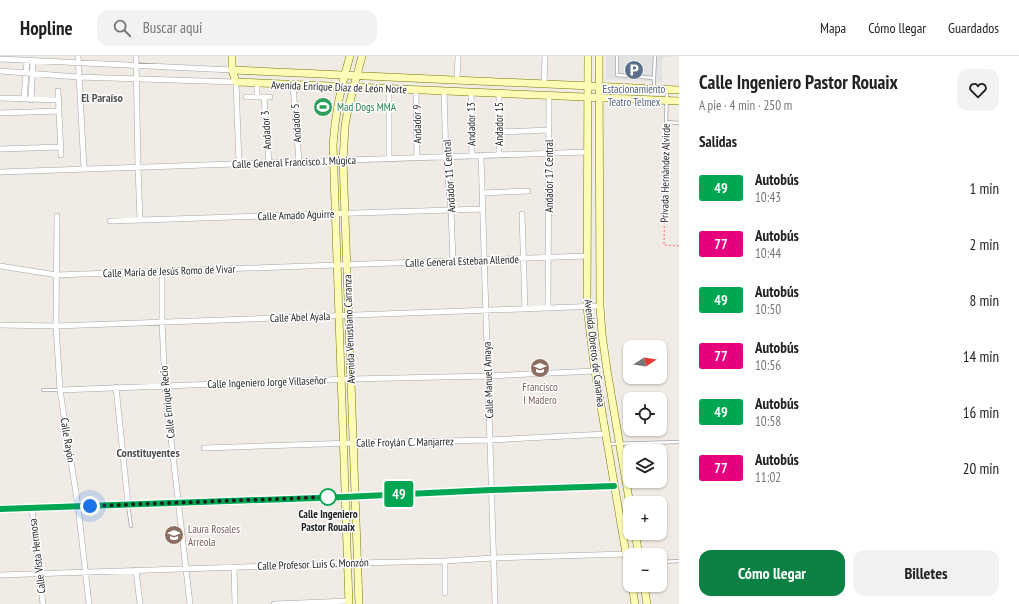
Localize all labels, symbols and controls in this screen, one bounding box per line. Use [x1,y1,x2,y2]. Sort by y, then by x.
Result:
search box [97,10,377,46]
text: Hopline [20,16,73,40]
icon: search [111,17,133,39]
text: Buscar aquí [143,18,202,37]
text: Mapa [820,19,846,37]
text: Cómo llegar [868,19,926,37]
text: Guardados [948,19,999,37]
parking icon: Estacionamiento Teatro Telmex [623,59,645,81]
button: heart [957,69,999,111]
text: Calle Ingeniero Pastor Rouaix [699,70,898,94]
street label: Avenida Enrique Díaz de León Norte [271,78,408,96]
place label: Estacionamiento Teatro Telmex [603,82,666,109]
district label: El Paraíso [81,90,123,105]
sports icon: Mad Dogs MMA [312,96,334,118]
text: A pie · 4 min · 250 m [699,97,792,114]
place label: Mad Dogs MMA [337,100,397,114]
street label: Andador 13 [464,102,478,146]
street label: Andador 15 [492,102,506,146]
street label: Andador 5 [288,103,304,143]
street label: Andador 9 [410,104,424,144]
street label: Andador 3 [258,110,274,150]
street label: Privada Hernández Alvirde [657,123,673,223]
text: Salidas [699,132,737,151]
street label: Andador 11 Central [439,138,459,213]
street label: Andador 17 Central [542,139,556,212]
street label: Calle General Francisco J. Múgica [232,153,356,171]
text: Autobús [755,170,799,189]
text: 49 [714,179,728,197]
text: 1 min [969,179,999,198]
text: 10:43 [755,189,781,206]
street label: Calle Amado Aguirre [257,207,335,223]
text: Autobús [755,226,799,245]
text: 77 [714,235,728,253]
text: 2 min [969,235,999,254]
text: 10:44 [755,245,781,262]
street label: Calle General Esteban Allende [405,252,520,270]
street label: Calle María de Jesús Romo de Vivar [102,262,236,280]
street label: Avenida Venustiano Carranza [340,274,358,384]
text: Autobús [755,282,799,301]
text: 49 [714,291,728,309]
text: 8 min [969,291,999,310]
street label: Avenida Obreros de Cananea [581,298,609,408]
text: 10:50 [755,301,781,318]
street label: Calle Abel Ayala [270,309,330,325]
text: Autobús [755,338,799,357]
north arrow [623,340,667,384]
map controls [623,340,667,592]
street label: Calle Manuel Amaya [480,341,496,419]
text: 77 [714,347,728,365]
text: 14 min [963,347,999,366]
school or university icon: Francisco I Madero [529,357,551,379]
text: 10:56 [755,357,781,374]
street label: Calle Enrique Recio [156,365,178,439]
street label: Calle Ingeniero Jorge Villaseñor [207,373,327,391]
place label: Francisco I Madero [522,380,558,407]
button: locate [623,392,667,436]
text: Autobús [755,394,799,413]
text: 49 [714,403,728,421]
text: 16 min [963,403,999,422]
text: 10:58 [755,413,781,430]
street label: Calle Rayón [58,417,78,463]
street label: Calle Froylán C. Manjarrez [356,434,454,450]
button: layers [623,444,667,488]
district label: Constituyentes [116,445,180,460]
text: Autobús [755,450,799,469]
text: 77 [714,459,728,477]
text: 20 min [963,459,999,478]
text: 11:02 [755,469,781,486]
line badge: 49 [381,481,417,507]
text: 49 [392,485,406,503]
marker: Calle Ingeniero Pastor Rouaix [319,488,337,506]
your location [80,496,100,516]
button: + [623,496,667,540]
place label: Calle Ingeniero Pastor Rouaix [298,507,358,534]
street label: Calle Vista Hermosa [25,518,49,594]
place label: Laura Rosales Arreola [188,522,240,549]
school or university icon: Laura Rosales Arreola [163,524,185,546]
button: − [623,548,667,592]
button: Cómo llegar [699,550,845,596]
button: Billetes [853,550,999,596]
street label: Calle Profesor Luis G. Monzón [257,555,369,573]

